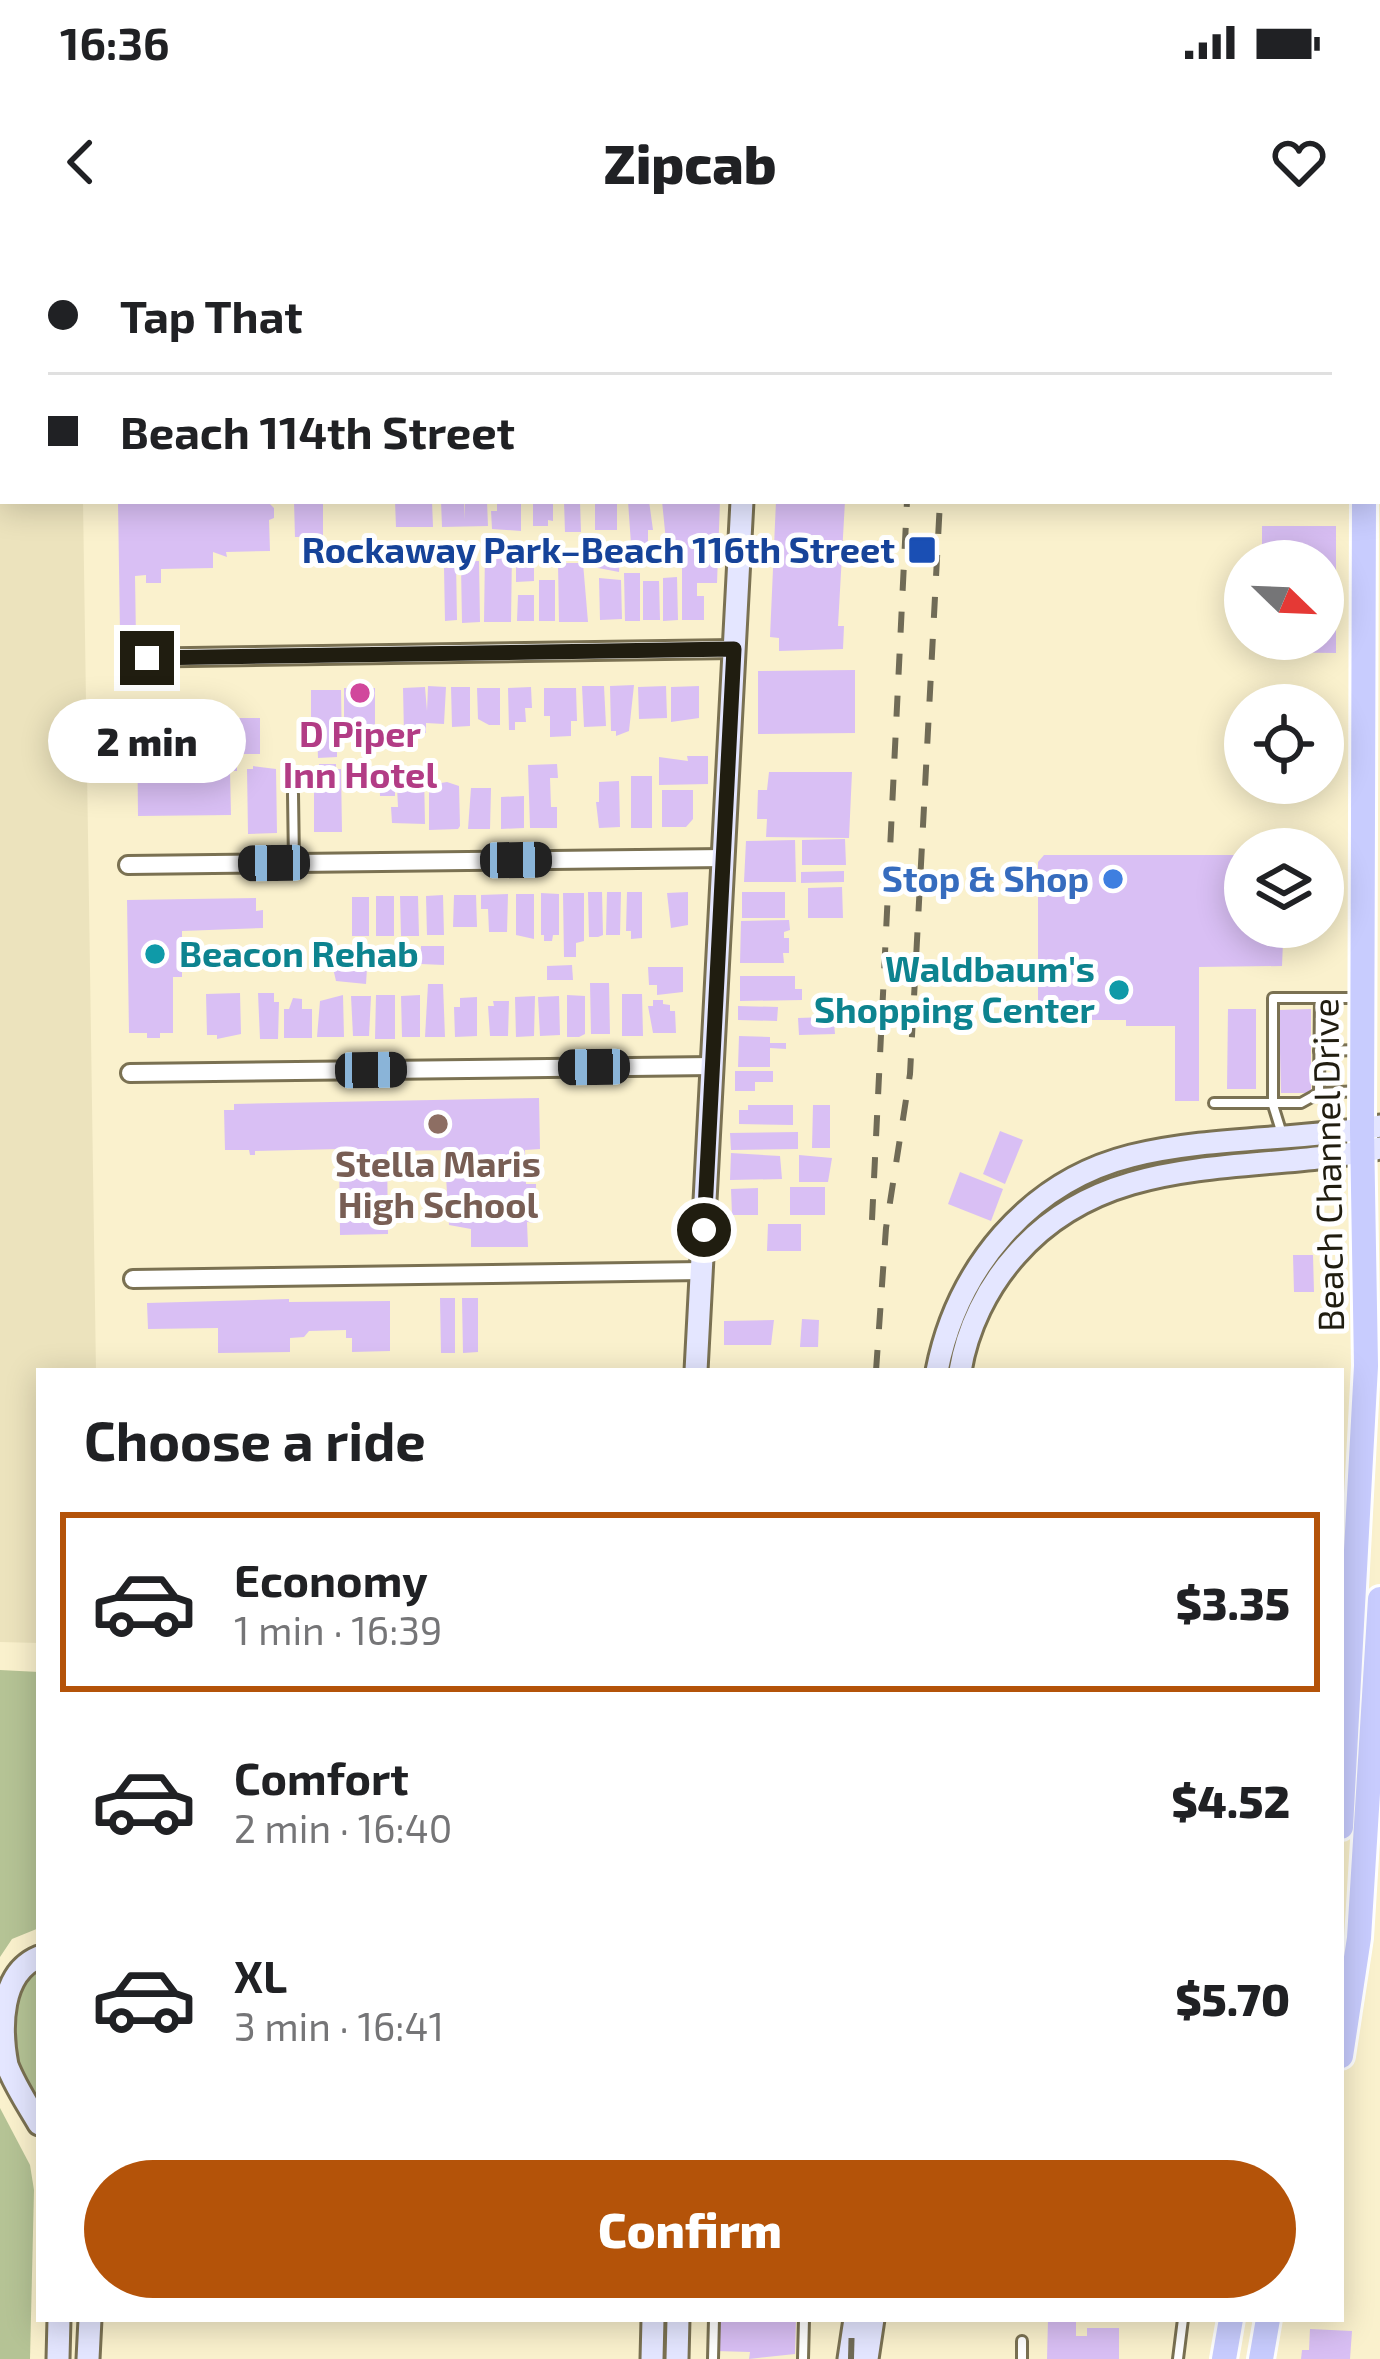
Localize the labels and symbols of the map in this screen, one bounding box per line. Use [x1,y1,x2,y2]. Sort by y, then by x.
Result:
place label: Rockaway Park–Beach 116th Street [302,527,895,571]
marker: Rockaway Park–Beach 116th Street [906,534,938,566]
north arrow [1224,540,1344,660]
route end [120,631,174,685]
marker: D Piper Inn Hotel [347,680,373,706]
callout: 2 min [48,700,246,784]
place label: D Piper Inn Hotel [283,711,437,795]
car [480,841,552,879]
car [238,844,310,882]
place label: Stop & Shop [882,856,1089,899]
marker: Stop & Shop [1100,866,1126,892]
place label: Beacon Rehab [179,931,419,974]
marker: Beacon Rehab [142,941,168,967]
place label: Waldbaum's Shopping Center [814,946,1096,1030]
marker: Waldbaum's Shopping Center [1106,977,1132,1003]
street label: Beach Channel Drive [1302,998,1351,1332]
car [558,1048,630,1086]
car [335,1051,407,1089]
marker: Stella Maris High School [425,1111,451,1137]
place label: Stella Maris High School [335,1141,541,1225]
route start [677,1203,731,1257]

